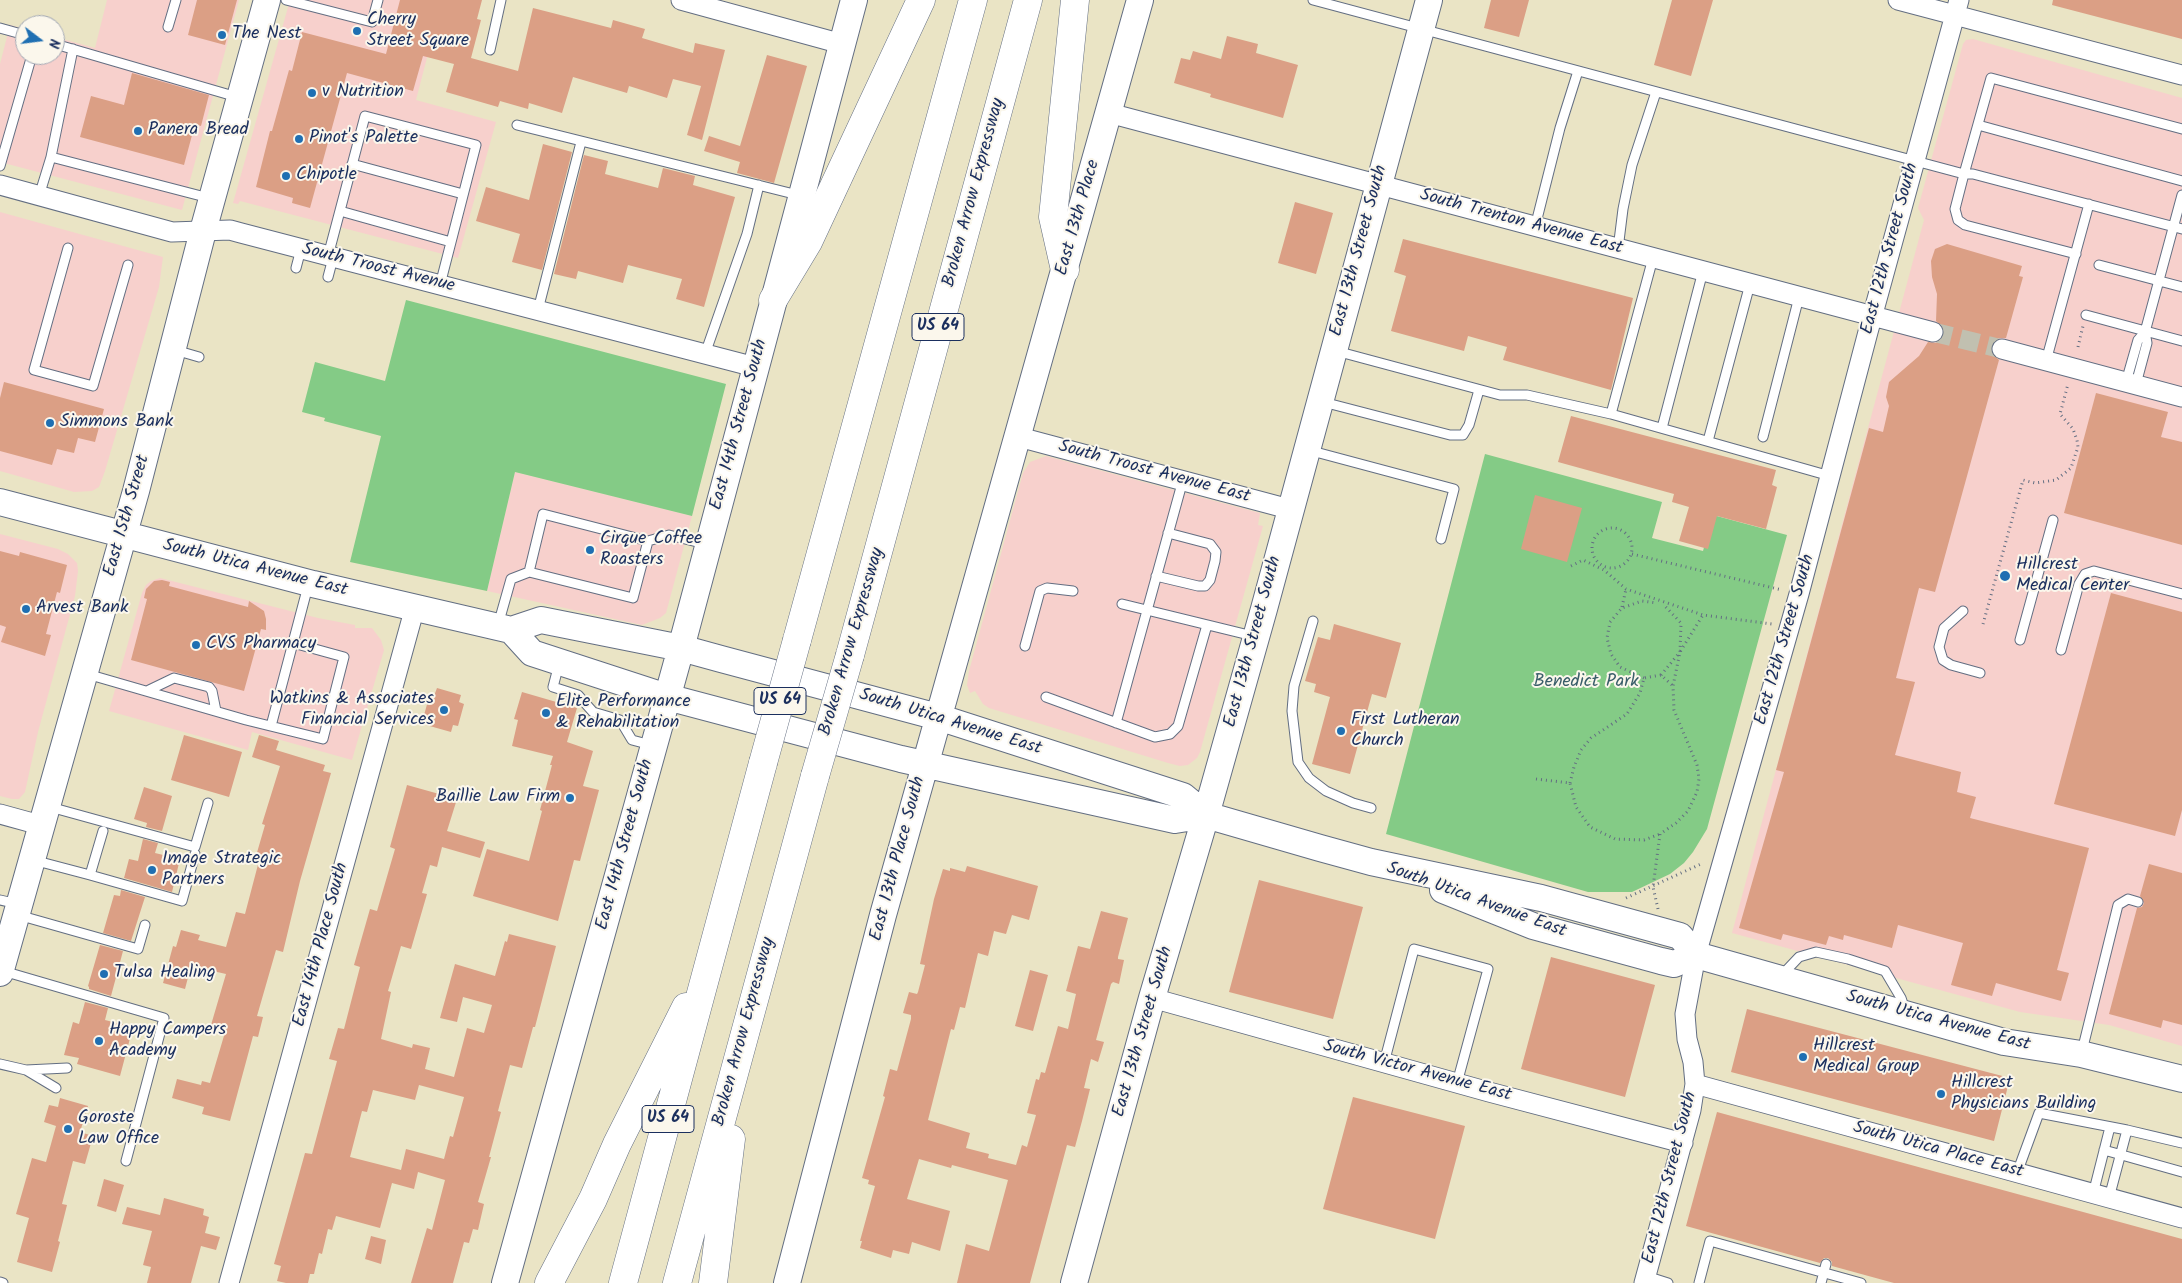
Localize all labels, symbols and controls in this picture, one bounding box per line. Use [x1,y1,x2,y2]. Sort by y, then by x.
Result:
place label: Cherry Street Square [367,10,469,52]
north arrow [15,15,65,65]
place label: The Nest [232,24,302,46]
marker: Cherry Street Square [351,25,363,37]
marker: The Nest [216,29,228,41]
text: N [42,37,65,51]
place label: v Nutrition [322,82,404,104]
marker: v Nutrition [306,87,318,99]
street label: Broken Arrow Expressway [939,96,1011,290]
place label: Panera Bread [148,120,248,142]
marker: Panera Bread [132,125,144,137]
place label: Pinot's Palette [309,128,418,150]
marker: Pinot's Palette [293,133,305,145]
street label: East 13th Place [1052,158,1106,278]
street label: East 12th Street South [1858,161,1924,337]
street label: East 13th Street South [1327,163,1393,339]
place label: Chipotle [296,165,357,187]
marker: Chipotle [280,170,292,182]
street label: South Trenton Avenue East [1417,185,1625,261]
street label: South Troost Avenue [299,240,457,298]
road number: US 64 [912,314,964,341]
street label: East 14th Street South [707,337,773,513]
place label: Simmons Bank [60,412,173,434]
marker: Simmons Bank [44,417,56,429]
street label: South Troost Avenue East [1056,437,1252,509]
street label: East 15th Street [100,453,156,579]
place label: Cirque Coffee Roasters [600,529,702,572]
street label: South Utica Avenue East [160,536,350,602]
marker: Cirque Coffee Roasters [584,544,596,556]
street label: Broken Arrow Expressway [816,546,890,738]
street label: East 12th Street South [1751,552,1821,728]
street label: East 13th Street South [1221,554,1287,730]
place label: Hillcrest Medical Center [2016,555,2129,598]
marker: Hillcrest Medical Center [1998,569,2012,583]
place label: Arvest Bank [36,598,128,620]
marker: Arvest Bank [20,603,32,615]
place label: CVS Pharmacy [206,634,316,656]
marker: CVS Pharmacy [190,639,202,651]
park label: Benedict Park [1533,672,1639,694]
street label: South Utica Avenue East [856,685,1044,761]
road number: US 64 [754,688,806,714]
place label: Watkins & Associates Financial Services [270,689,434,732]
place label: Elite Performance & Rehabilitation [556,692,691,734]
marker: Watkins & Associates Financial Services [438,704,450,716]
marker: Elite Performance & Rehabilitation [540,707,552,719]
place label: First Lutheran Church [1351,710,1460,752]
marker: First Lutheran Church [1335,725,1347,737]
street label: East 14th Street South [593,757,659,933]
street label: East 13th Place South [867,774,931,944]
place label: Baillie Law Firm [436,787,560,809]
marker: Baillie Law Firm [564,792,576,804]
place label: Image Strategic Partners [162,849,281,892]
street label: South Utica Avenue East [1383,858,1569,944]
street label: East 14th Place South [290,861,354,1029]
marker: Image Strategic Partners [146,864,158,876]
street label: Broken Arrow Expressway [709,935,781,1129]
street label: East 13th Street South [1109,944,1179,1120]
place label: Tulsa Healing [114,963,215,985]
marker: Tulsa Healing [98,968,110,980]
street label: South Utica Avenue East [1844,987,2032,1057]
place label: Happy Campers Academy [109,1020,226,1062]
marker: Happy Campers Academy [93,1035,105,1047]
street label: South Victor Avenue East [1320,1036,1514,1108]
place label: Hillcrest Medical Group [1813,1036,1919,1078]
marker: Hillcrest Medical Group [1797,1051,1809,1063]
place label: Hillcrest Physicians Building [1951,1073,2096,1116]
marker: Hillcrest Physicians Building [1935,1088,1947,1100]
street label: East 12th Street South [1639,1090,1703,1266]
road number: US 64 [642,1106,694,1132]
place label: Goroste Law Office [78,1108,159,1150]
street label: South Utica Place East [1850,1118,2026,1184]
marker: Goroste Law Office [62,1123,74,1135]

